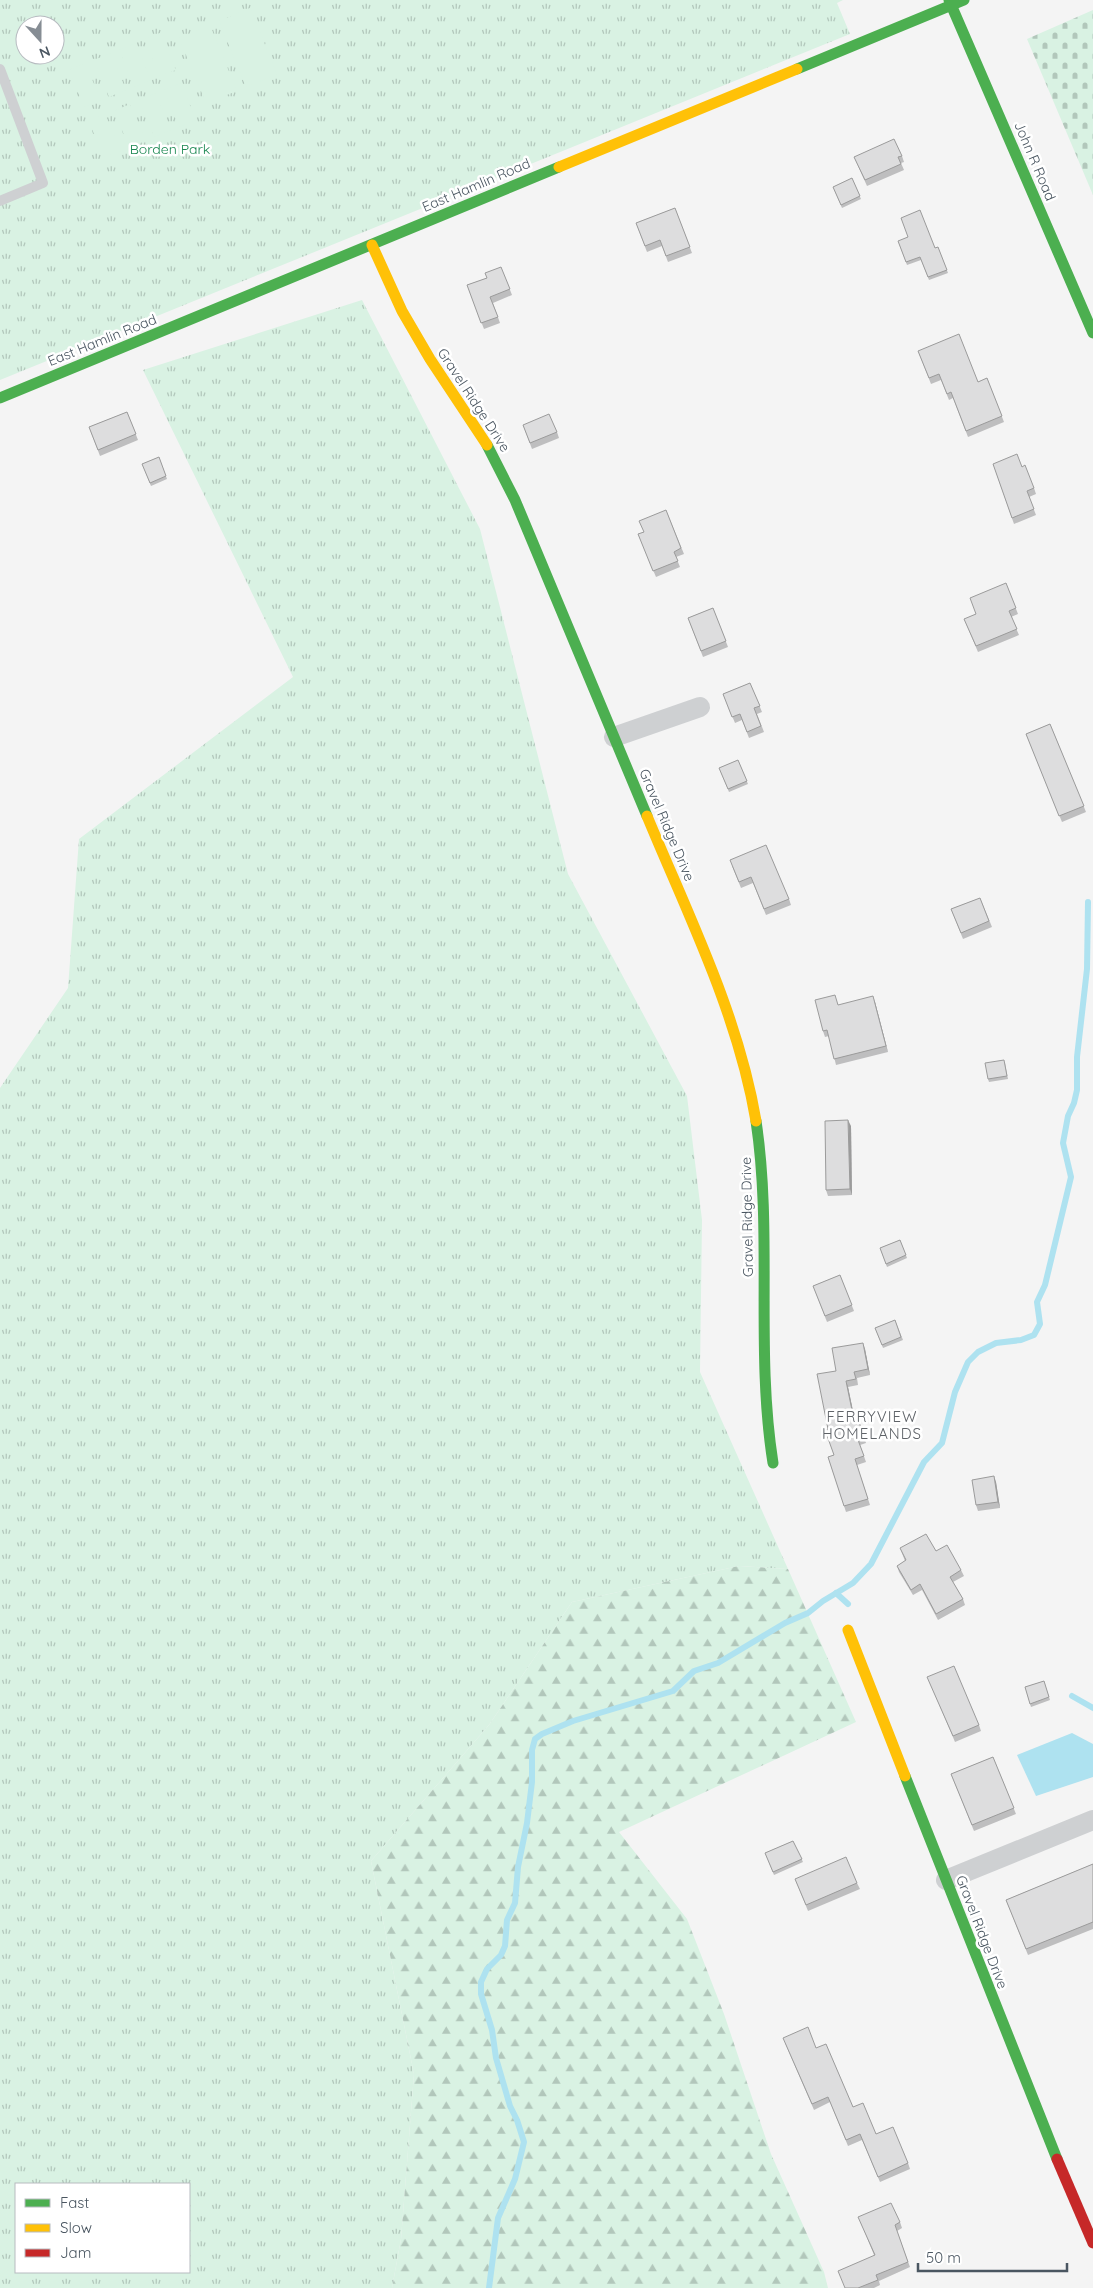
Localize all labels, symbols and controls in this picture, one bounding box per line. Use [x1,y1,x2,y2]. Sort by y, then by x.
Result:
north arrow [15,15,65,65]
text: N [37,42,53,62]
street label: John R Road [1010,119,1060,203]
park label: Borden Park [130,140,210,158]
street label: East Hamlin Road [419,154,533,216]
street label: East Hamlin Road [45,310,159,370]
street label: Gravel Ridge Drive [434,345,514,455]
street label: Gravel Ridge Drive [635,766,699,884]
street label: Gravel Ridge Drive [737,1157,757,1277]
district label: FERRYVIEW HOMELANDS [822,1407,922,1443]
street label: Gravel Ridge Drive [952,1873,1012,1991]
legend [15,2183,190,2273]
text: Fast [60,2193,89,2212]
text: Slow [60,2218,92,2237]
scale bar [918,2240,1067,2272]
text: Jam [60,2243,91,2262]
text: 50 m [926,2248,961,2267]

